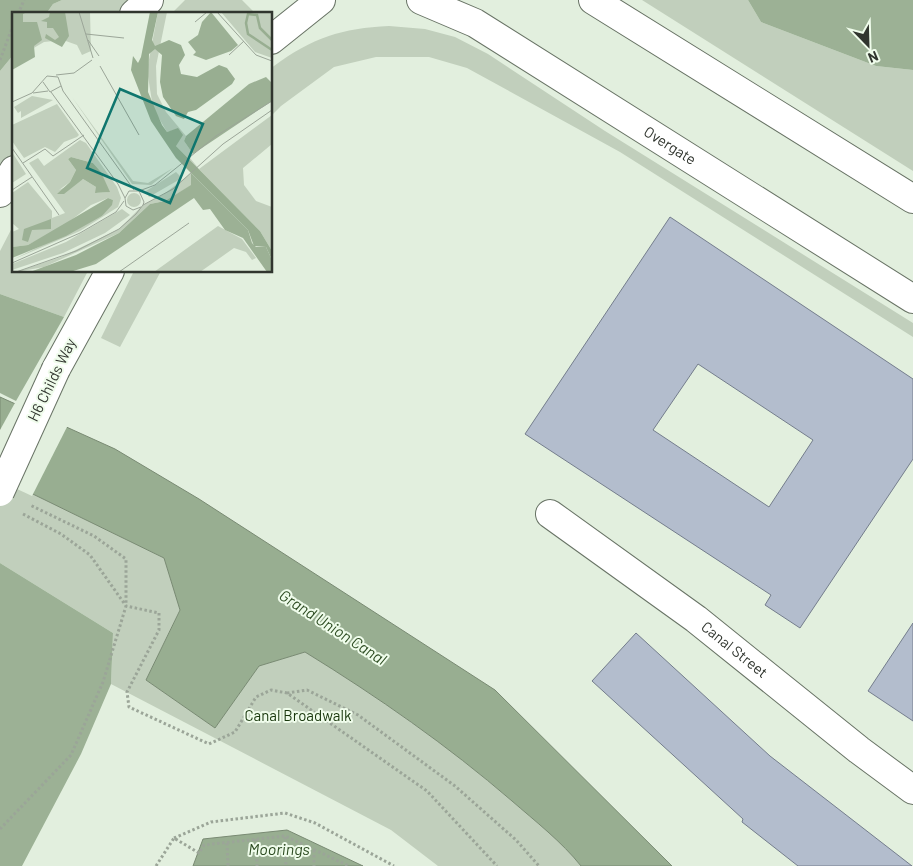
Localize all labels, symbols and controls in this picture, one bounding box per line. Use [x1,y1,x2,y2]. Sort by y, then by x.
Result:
inset map [12,12,272,272]
north arrow [843,20,893,70]
text: N [866,48,881,67]
street label: Overgate [641,122,700,168]
street label: H6 Childs Way [23,335,79,424]
water label: Grand Union Canal [276,585,391,668]
street label: Canal Street [698,617,772,681]
park label: Canal Broadwalk [245,706,352,724]
water label: Moorings [248,839,310,858]

